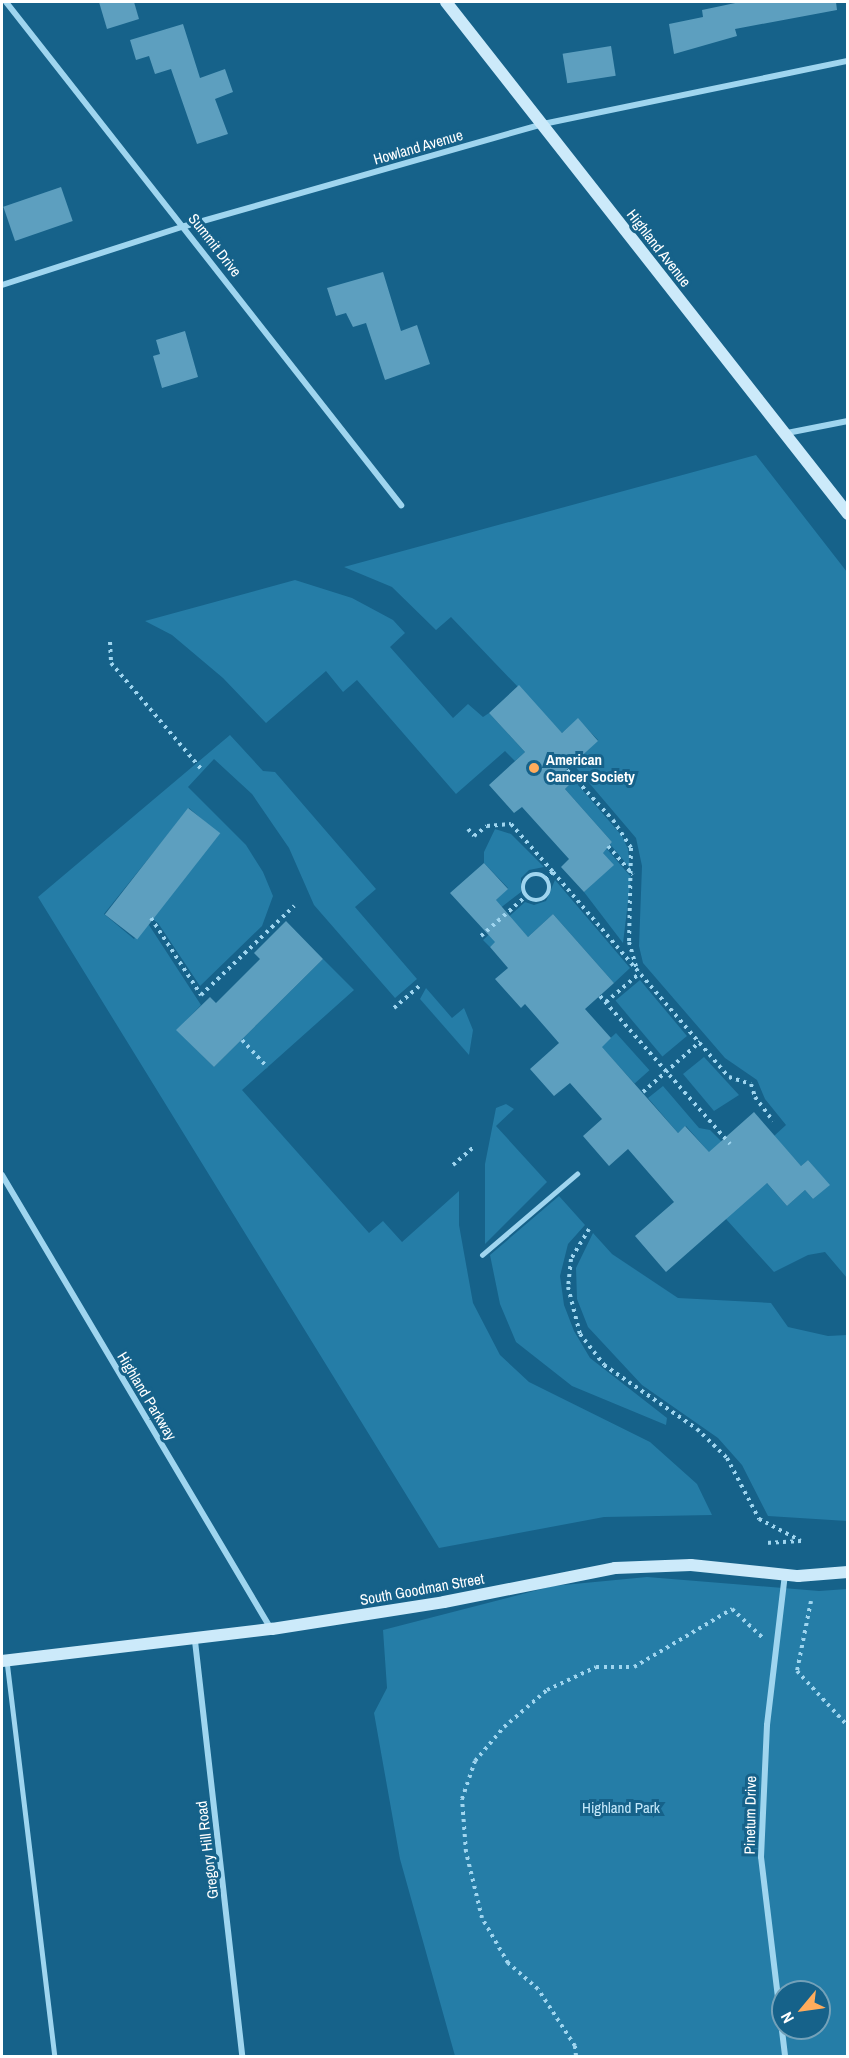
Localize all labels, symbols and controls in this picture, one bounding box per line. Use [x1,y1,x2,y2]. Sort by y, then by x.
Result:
street label: Howland Avenue [371,126,465,168]
street label: Highland Avenue [623,205,695,291]
street label: Summit Drive [185,210,245,280]
place label: American Cancer Society [546,750,635,785]
marker: American Cancer Society [527,761,541,775]
street label: Highland Parkway [114,1349,180,1443]
street label: South Goodman Street [358,1569,486,1609]
street label: Pinetum Drive [740,1776,760,1854]
park label: Highland Park [582,1799,660,1817]
street label: Gregory Hill Road [192,1800,222,1900]
north arrow [771,1980,831,2040]
text: N [775,2008,799,2027]

